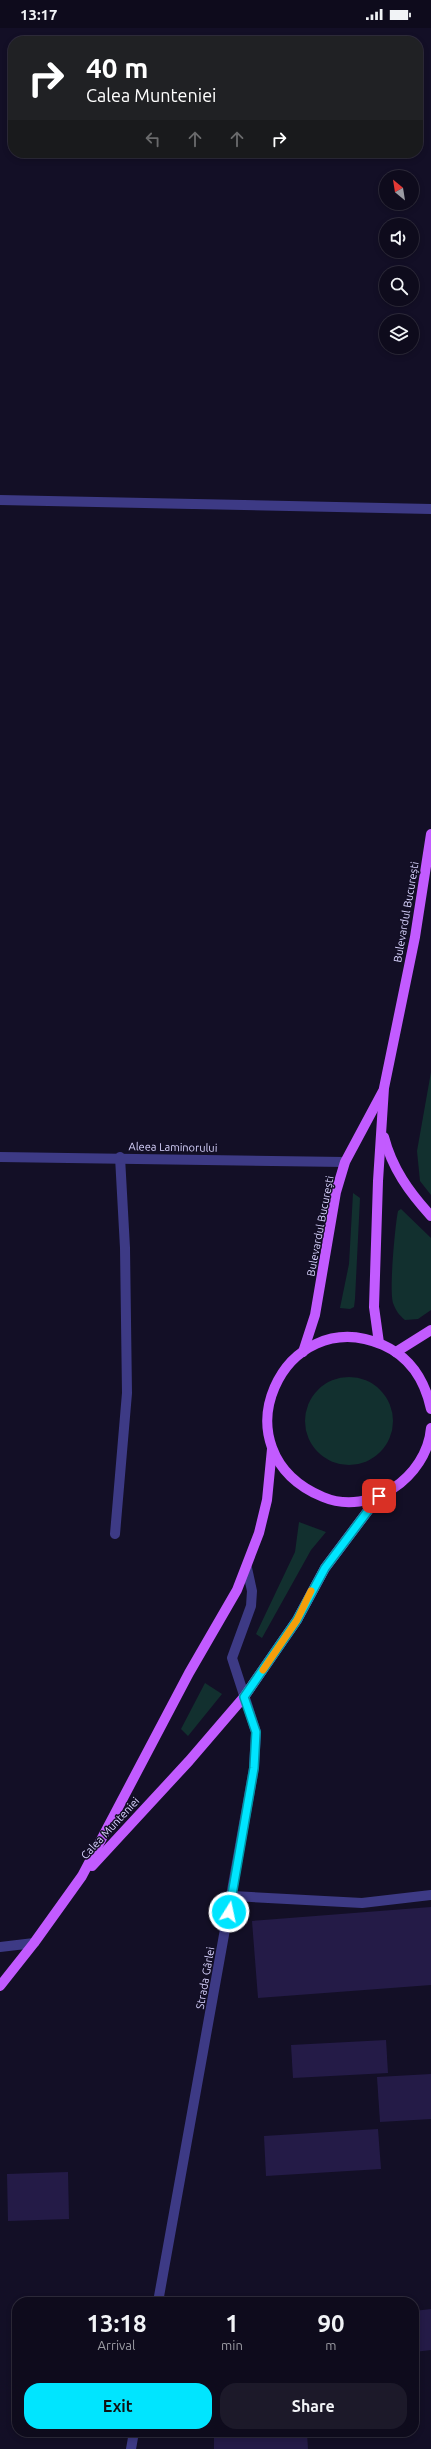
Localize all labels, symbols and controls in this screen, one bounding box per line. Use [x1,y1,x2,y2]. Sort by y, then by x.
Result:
text: 13:17 [20,6,58,23]
icon: right [20,52,72,104]
text: 40 m [86,52,148,83]
text: Calea Munteniei [86,85,216,105]
icon: left [142,128,164,150]
icon: ahead [184,128,206,150]
icon: ahead [226,128,248,150]
icon: right [268,128,290,150]
north arrow [379,170,419,210]
map controls [379,170,419,354]
button: sound [379,218,419,258]
button: search [379,266,419,306]
button: layers [379,314,419,354]
street label: Bulevardul București [391,861,421,963]
street label: Aleea Laminorului [129,1140,217,1154]
street label: Bulevardul București [304,1175,336,1277]
pin [362,1479,396,1513]
icon: arrive [368,1485,390,1507]
street label: Calea Munteniei [78,1795,142,1861]
position arrow [208,1891,250,1933]
street label: Strada Gârlei [194,1946,216,2010]
text: 13:18 [87,2310,147,2337]
text: 1 [225,2310,239,2337]
text: 90 [317,2310,344,2337]
text: Arrival [98,2338,135,2352]
text: min [221,2338,243,2352]
text: m [325,2338,337,2352]
button: Exit [24,2383,212,2429]
button: Share [220,2383,407,2429]

